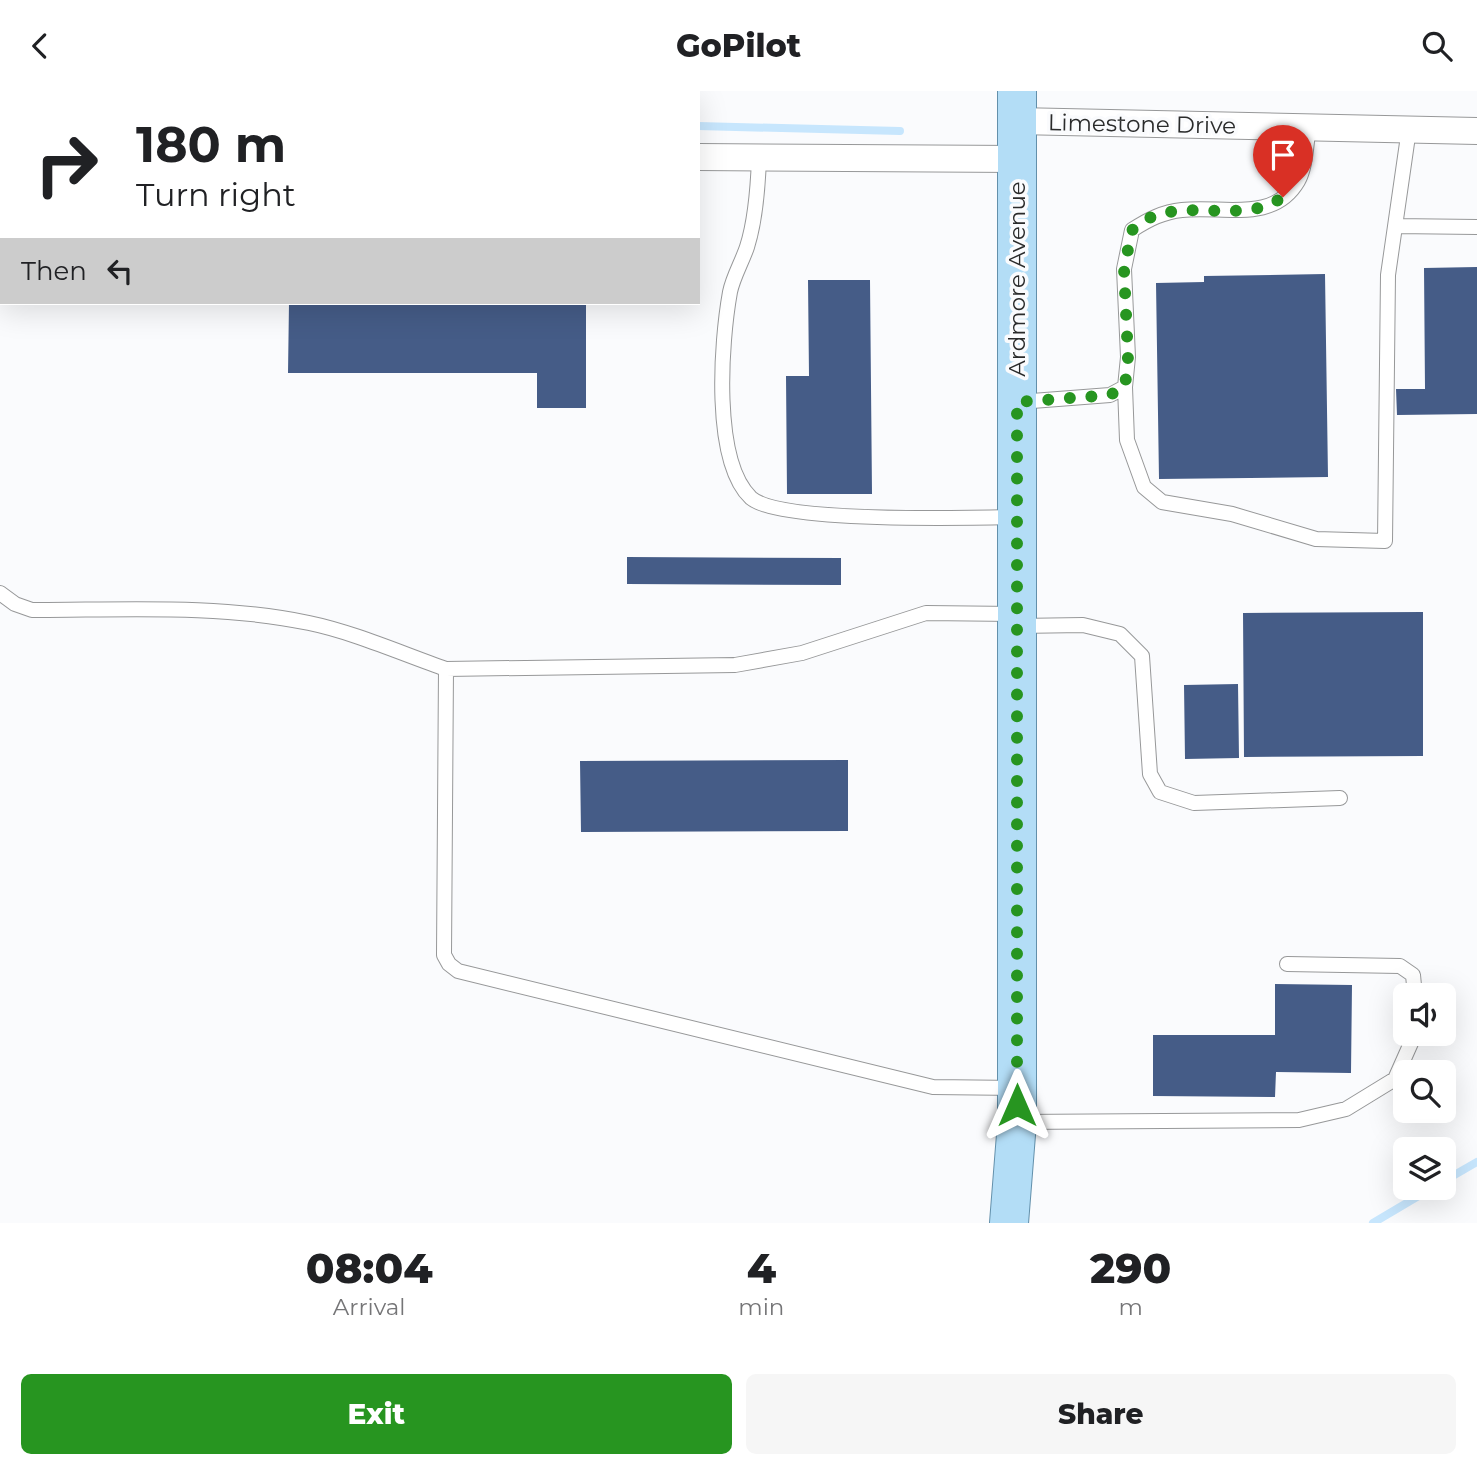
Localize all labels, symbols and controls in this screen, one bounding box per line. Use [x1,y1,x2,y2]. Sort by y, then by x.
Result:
text: GoPilot [676,26,801,65]
icon: back [21,27,59,65]
icon: search [1418,27,1456,65]
street label: Limestone Drive [1048,108,1236,140]
text: 180 m [136,115,286,174]
icon: right [21,119,112,210]
pin [1253,125,1313,197]
icon: arrive [1264,136,1302,174]
text: Turn right [136,175,296,214]
street label: Ardmore Avenue [1003,181,1031,377]
icon: left [101,252,139,290]
text: Then [21,255,87,287]
map controls [1393,983,1456,1200]
button: sound [1393,983,1456,1046]
button: search [1393,1060,1456,1123]
position arrow [980,1068,1054,1142]
button: layers [1393,1137,1456,1200]
text: 08:04 [306,1242,433,1294]
text: 4 [747,1242,776,1294]
text: 290 [1090,1242,1171,1294]
text: Arrival [333,1293,405,1321]
text: min [738,1293,784,1321]
text: m [1118,1293,1143,1321]
button: Exit [21,1374,732,1454]
button: Share [746,1374,1456,1454]

